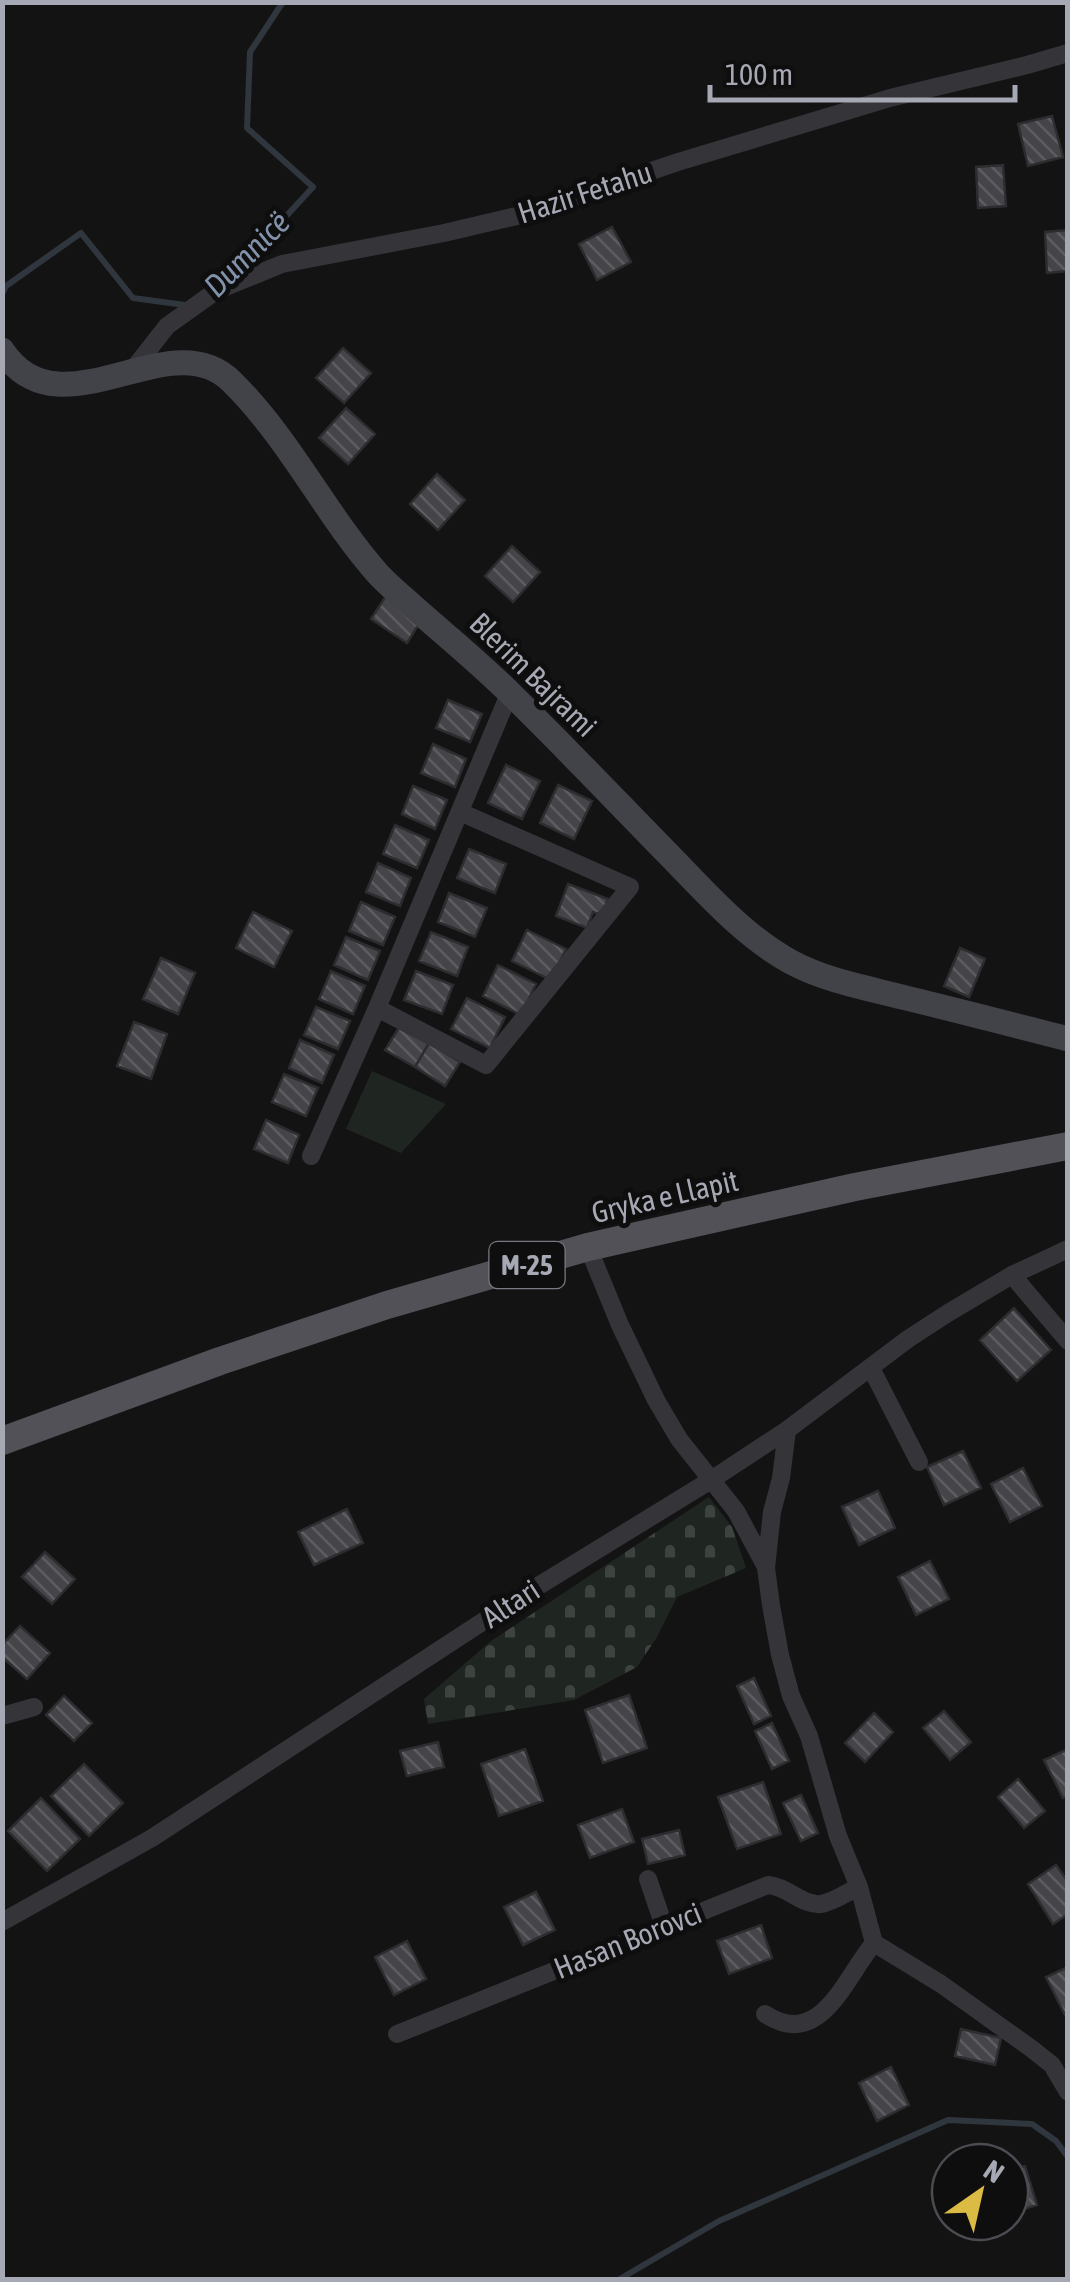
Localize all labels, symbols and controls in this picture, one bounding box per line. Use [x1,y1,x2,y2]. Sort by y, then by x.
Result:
scale bar [710,40,1015,102]
text: 100 m [725,57,793,91]
street label: Hazir Fetahu [513,154,656,230]
water label: Dumnicë [196,203,297,304]
street label: Blerim Bajrami [463,606,604,743]
street label: Gryka e Llapit [588,1163,741,1229]
road number: M-25 [490,1242,564,1288]
street label: Altari [476,1572,545,1634]
street label: Hasan Borovci [549,1895,706,1985]
north arrow [930,2142,1030,2242]
text: N [978,2153,1010,2189]

